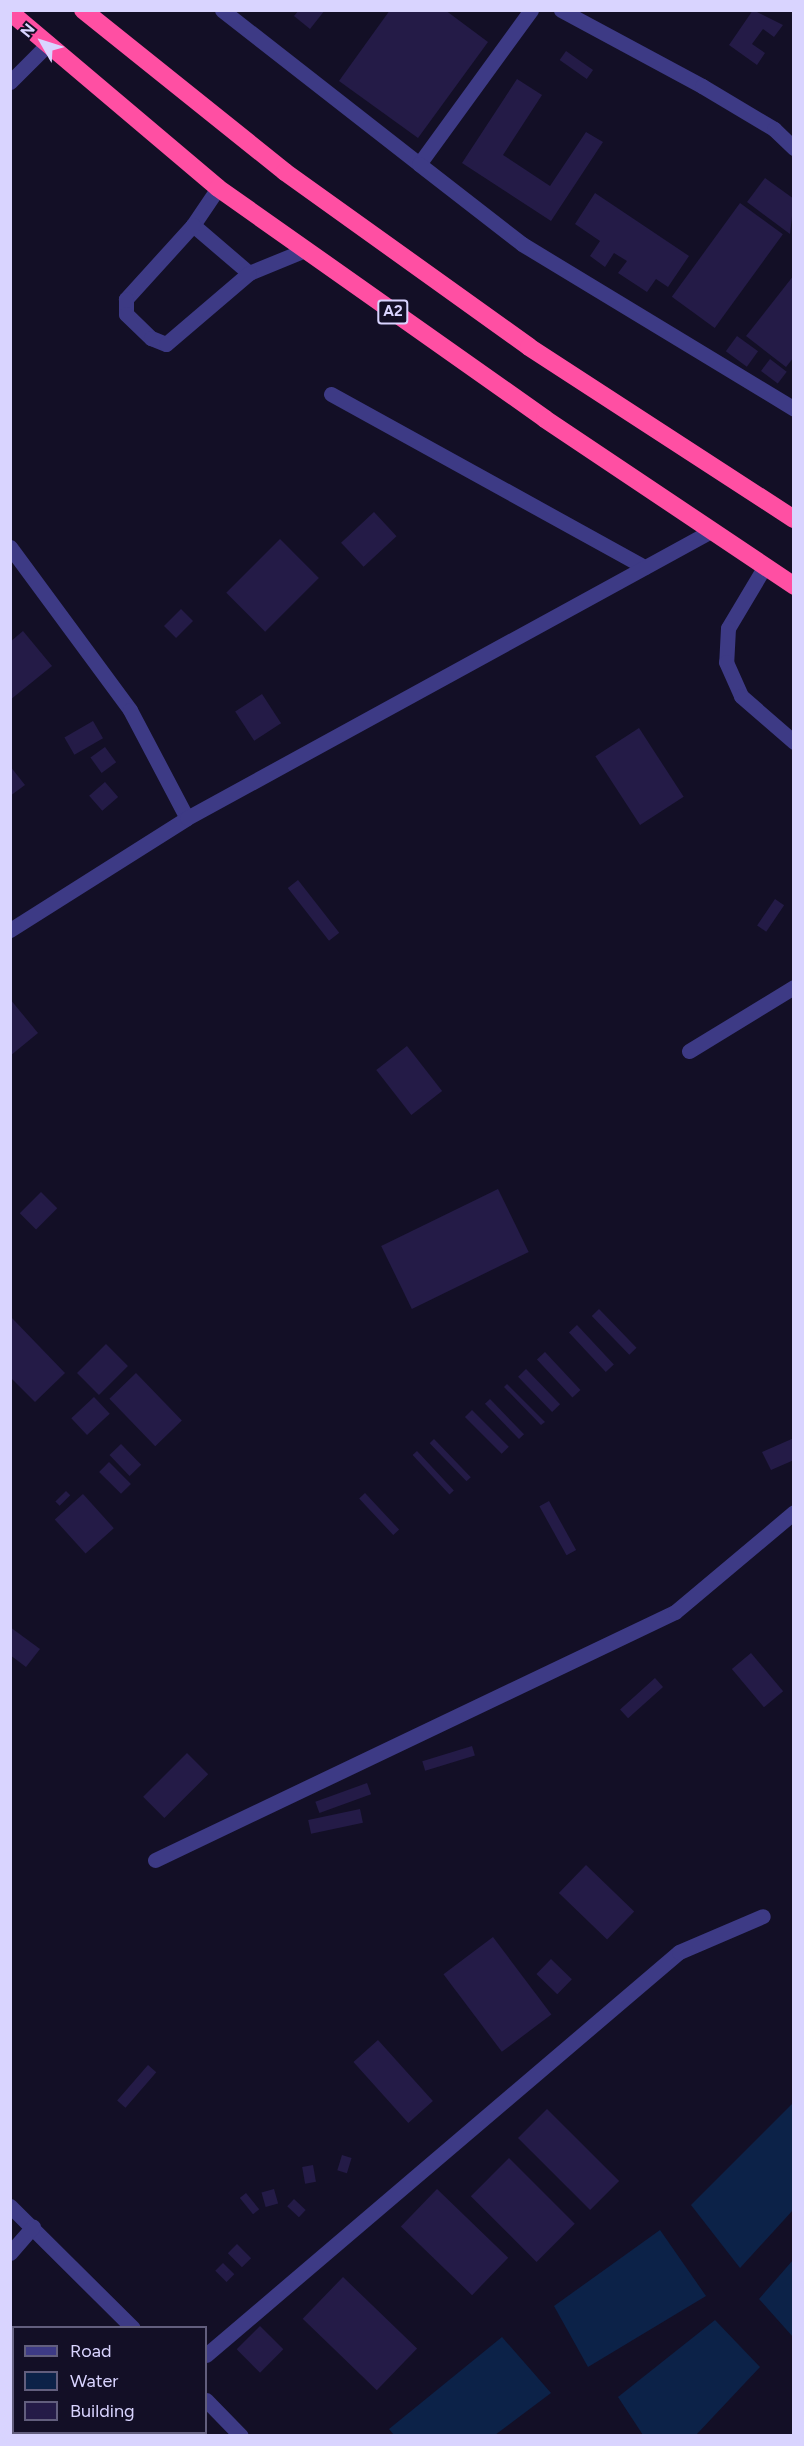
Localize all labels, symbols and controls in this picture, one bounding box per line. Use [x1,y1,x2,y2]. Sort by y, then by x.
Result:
north arrow [12,12,72,72]
text: N [16,20,39,41]
road number: A2 [376,300,410,324]
legend [12,2326,207,2434]
text: Road [70,2340,111,2362]
text: Water [70,2370,118,2392]
text: Building [70,2400,135,2422]

